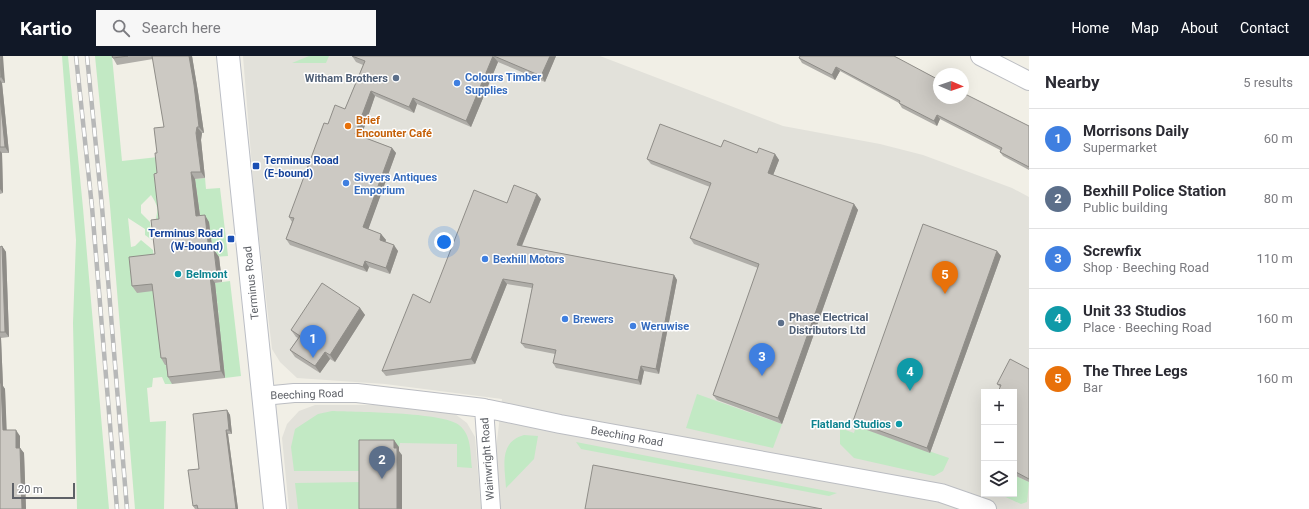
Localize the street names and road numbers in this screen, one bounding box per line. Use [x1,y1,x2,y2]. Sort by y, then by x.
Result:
street label: Terminus Road [241,246,262,320]
street label: Beeching Road [270,387,344,402]
street label: Wainwright Road [478,417,497,501]
street label: Beeching Road [590,424,664,449]

